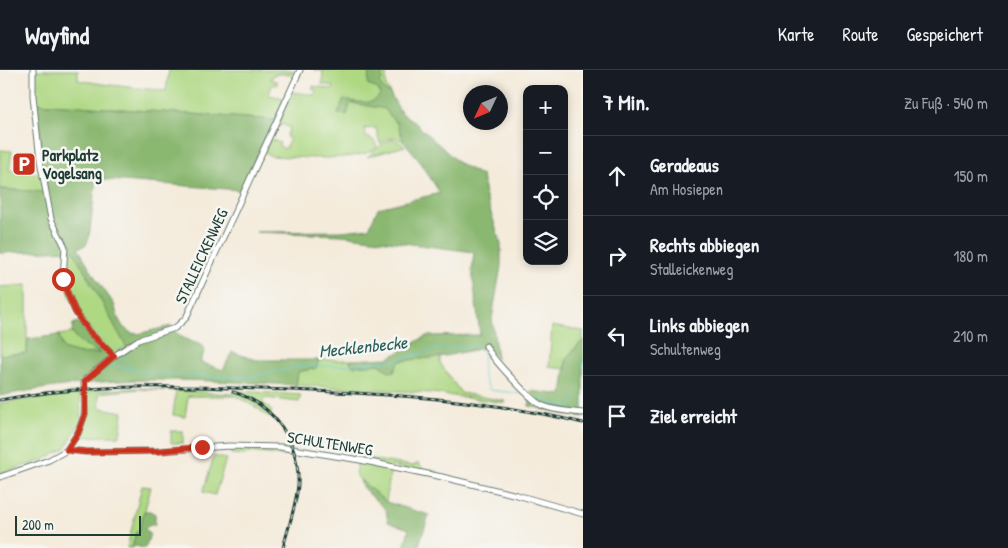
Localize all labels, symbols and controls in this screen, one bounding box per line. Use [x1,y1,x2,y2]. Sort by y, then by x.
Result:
text: Wayfind [25,19,89,51]
text: Karte [778,22,815,47]
text: Route [843,22,879,47]
text: Gespeichert [907,22,983,47]
north arrow [463,85,508,130]
map controls [523,85,568,265]
button: + [523,85,568,130]
text: 7 Min. [603,88,649,117]
text: Zu Fuß · 540 m [904,92,988,114]
button: − [523,130,568,175]
place label: Parkplatz Vogelsang [42,144,102,185]
parking icon: Parkplatz Vogelsang [11,151,37,177]
text: Geradeaus [650,152,719,178]
icon: ahead [603,162,631,190]
text: 150 m [954,165,988,187]
button: locate [523,175,568,220]
text: Am Hosiepen [650,178,723,200]
street label: STALLEICKENWEG [169,205,233,307]
button: layers [523,220,568,265]
text: Rechts abbiegen [650,232,759,258]
icon: right [603,242,631,270]
text: 180 m [954,245,988,267]
text: Stalleickenweg [650,258,733,280]
route start [52,268,75,291]
text: Links abbiegen [650,312,749,338]
icon: left [603,322,631,350]
text: 210 m [953,325,988,347]
water label: Mecklenbecke [318,329,409,364]
text: Schultenweg [650,338,721,360]
icon: arrive [603,402,631,430]
text: Ziel erreicht [650,403,737,429]
street label: SCHULTENWEG [286,425,375,461]
route end [191,436,214,459]
scale bar [15,513,141,536]
text: 200 m [22,515,54,534]

